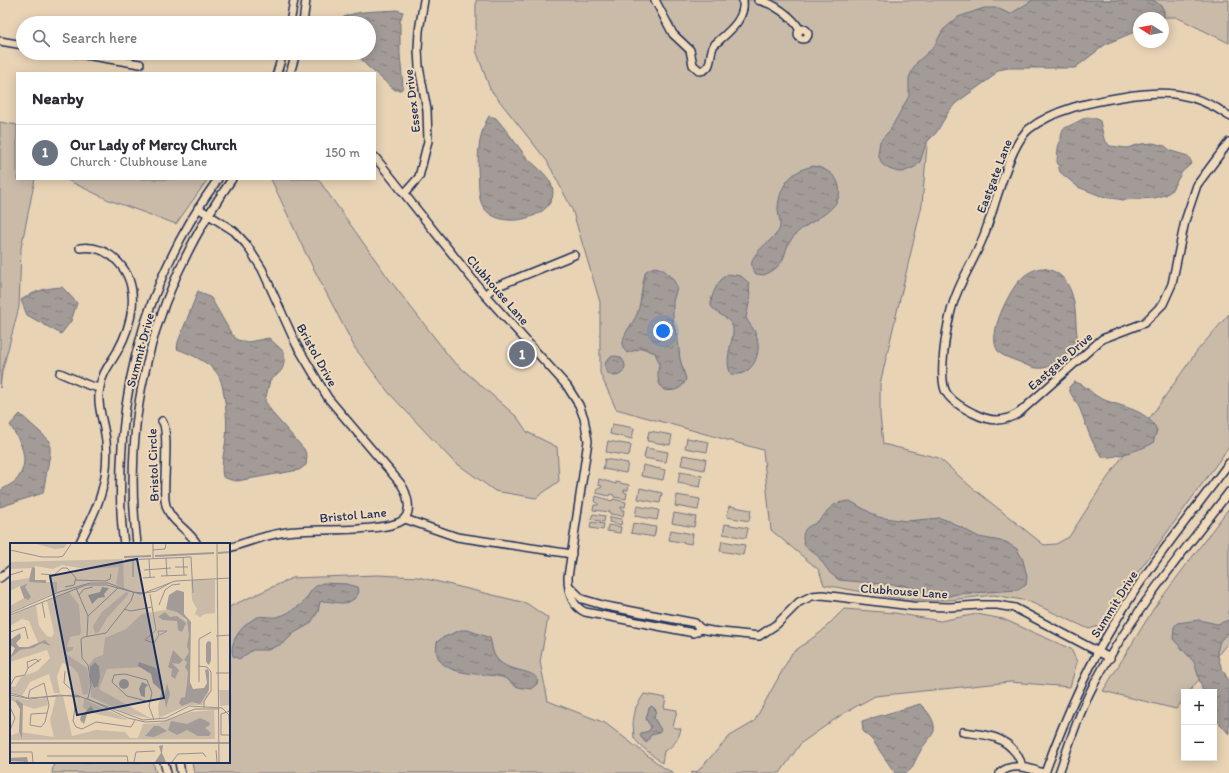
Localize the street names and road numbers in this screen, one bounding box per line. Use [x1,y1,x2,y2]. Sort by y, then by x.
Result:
street label: Essex Drive [401,68,423,134]
street label: Eastgate Lane [973,137,1015,215]
street label: Clubhouse Lane [464,252,532,328]
street label: Summit Drive [123,311,157,389]
street label: Bristol Drive [294,321,340,389]
street label: Eastgate Drive [1025,329,1095,393]
street label: Bristol Circle [144,428,162,502]
street label: Bristol Lane [319,505,387,525]
street label: Summit Drive [1087,568,1141,640]
street label: Clubhouse Lane [860,580,948,602]

